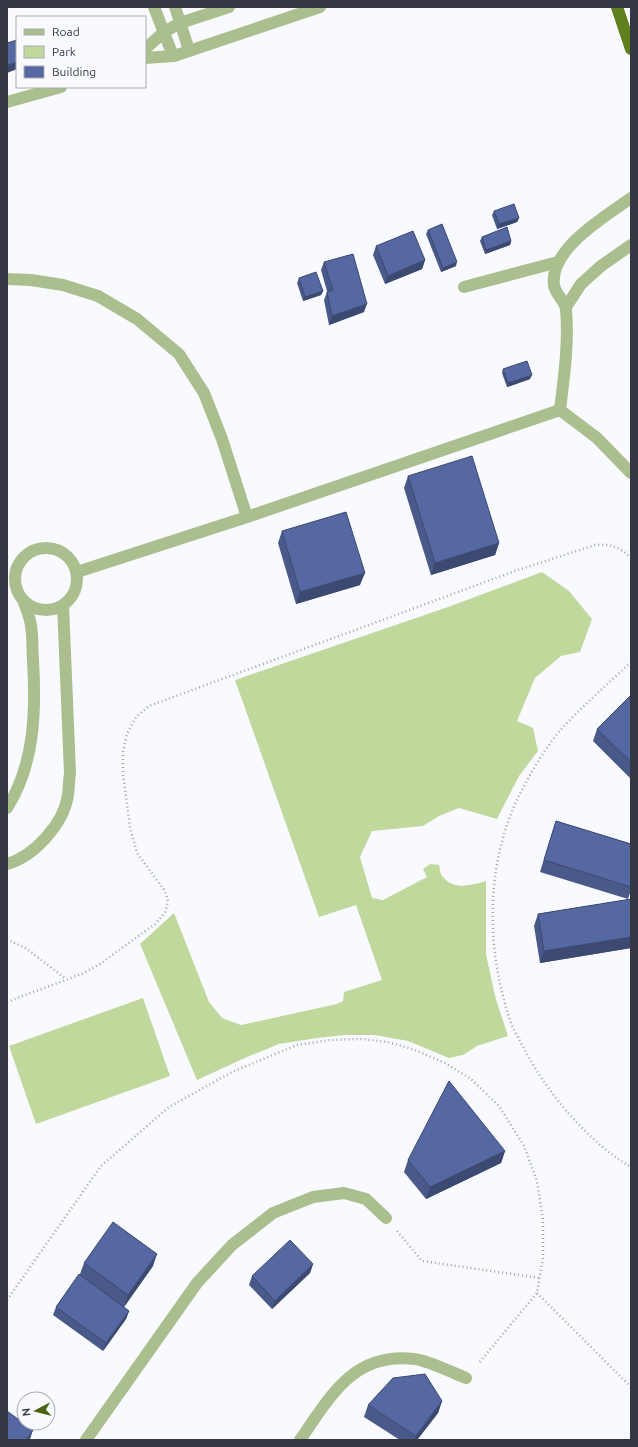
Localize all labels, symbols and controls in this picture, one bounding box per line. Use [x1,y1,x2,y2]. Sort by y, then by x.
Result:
legend [16,16,146,88]
text: Road [52,25,80,38]
text: Park [52,45,76,58]
text: Building [52,65,96,78]
north arrow [16,1391,56,1431]
text: N [20,1407,33,1417]

